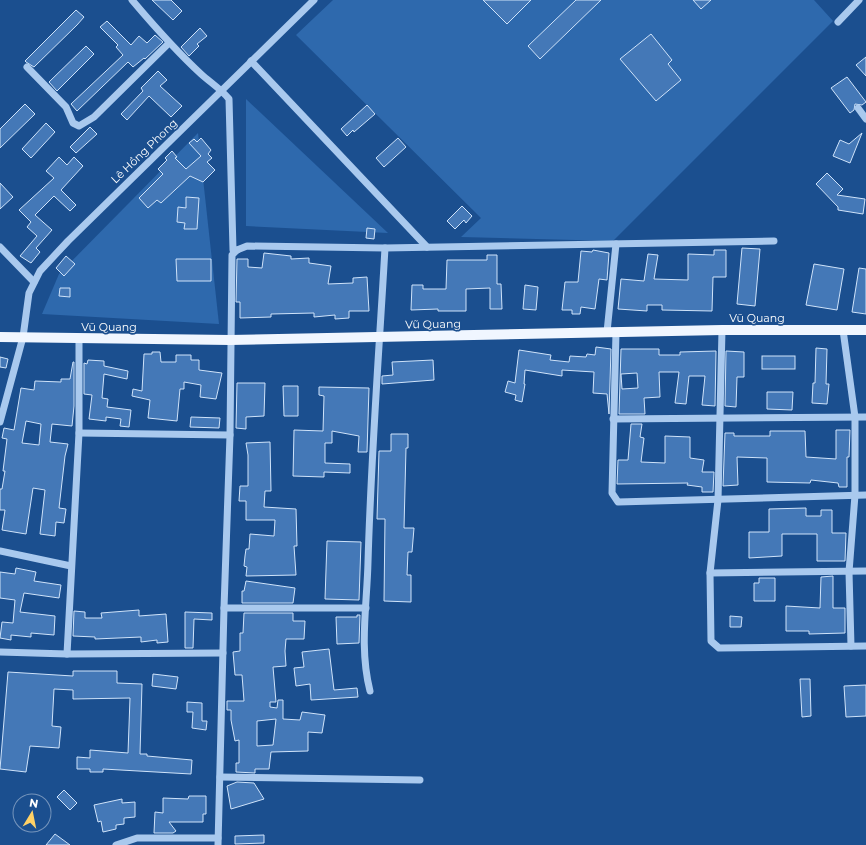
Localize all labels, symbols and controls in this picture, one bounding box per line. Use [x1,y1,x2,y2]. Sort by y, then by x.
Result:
street label: Lê Hồng Phong [108,116,180,186]
street label: Vũ Quang [729,311,785,325]
street label: Vũ Quang [405,317,461,331]
street label: Vũ Quang [81,320,137,334]
north arrow [12,793,52,833]
text: N [28,795,39,811]

